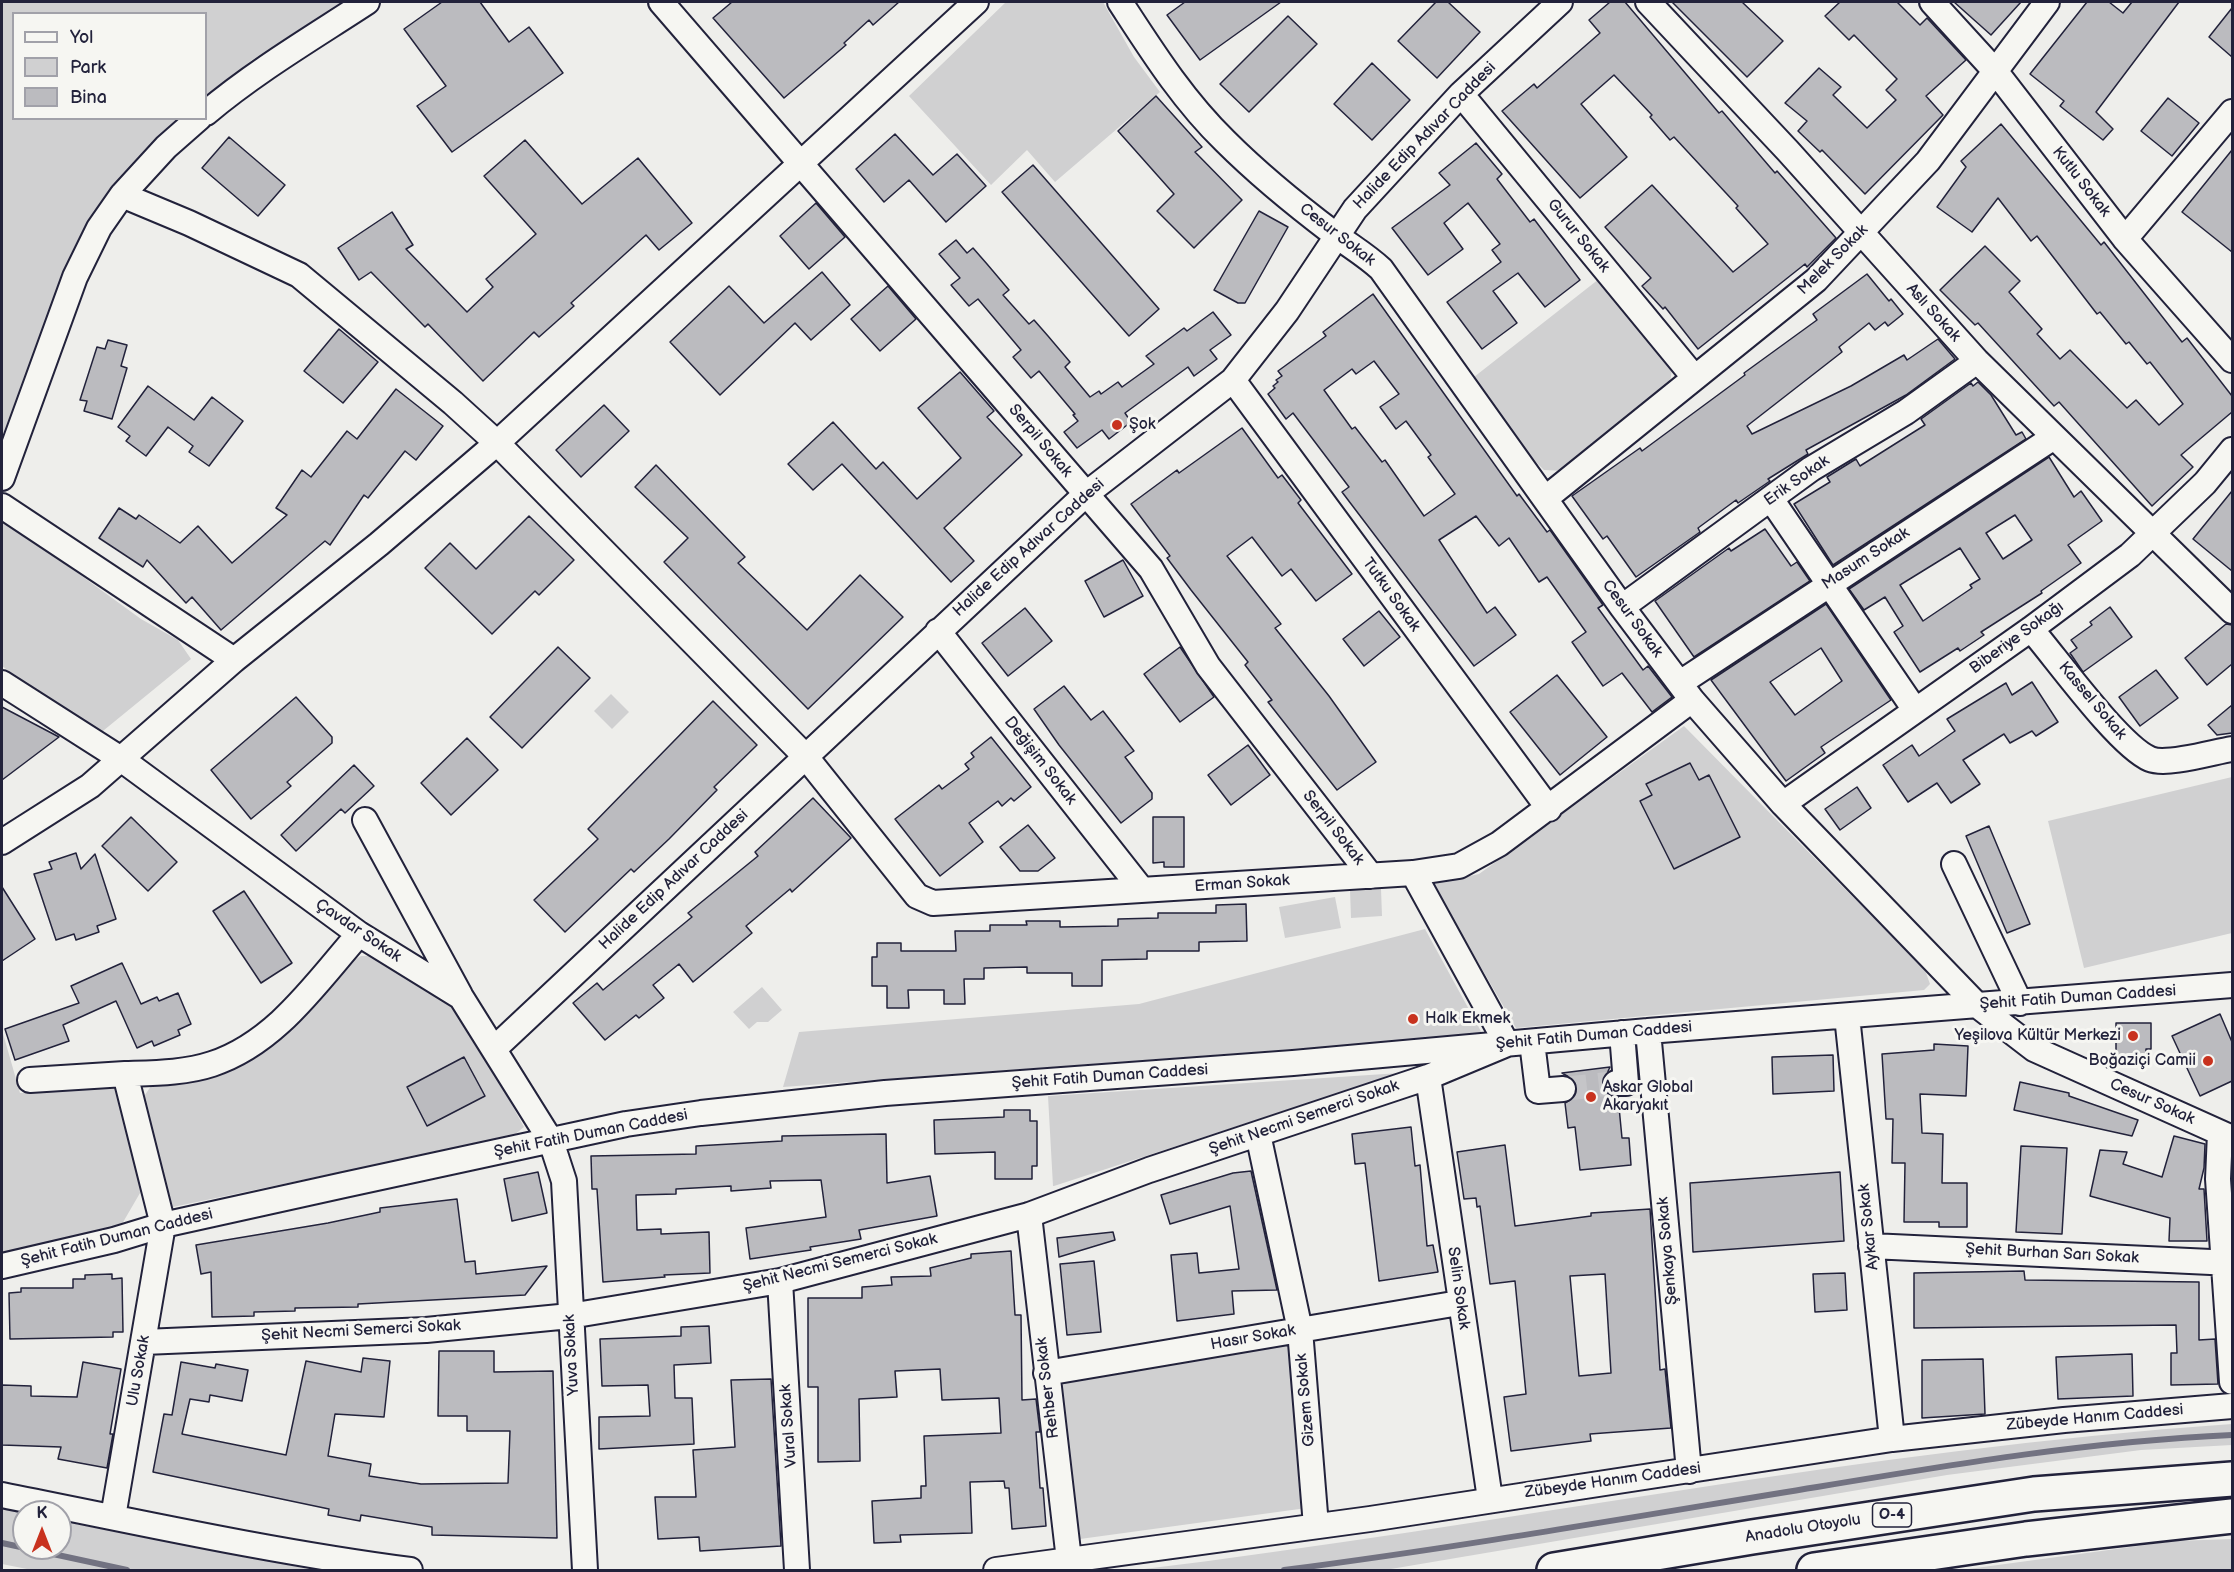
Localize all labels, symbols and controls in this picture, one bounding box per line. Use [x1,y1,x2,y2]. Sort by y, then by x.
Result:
legend [12,12,207,120]
text: Yol [70,27,93,48]
text: Park [70,57,106,78]
street label: Halide Edip Adıvar Caddesi [1350,58,1500,214]
text: Bina [70,87,107,108]
street label: Kutlu Sokak [2048,143,2114,221]
street label: Gurur Sokak [1543,195,1613,277]
street label: Cesur Sokak [1295,199,1379,271]
street label: Melek Sokak [1794,221,1872,299]
street label: Aslı Sokak [1902,280,1964,346]
street label: Serpil Sokak [1004,401,1076,481]
place label: Şok [1129,415,1156,435]
marker: Şok [1110,418,1124,432]
street label: Erik Sokak [1761,451,1833,511]
street label: Halide Edip Adıvar Caddesi [949,475,1109,621]
street label: Masum Sokak [1819,524,1913,594]
street label: Tutku Sokak [1358,554,1424,636]
street label: Cesur Sokak [1597,577,1667,661]
street label: Biberiye Sokağı [1966,598,2068,678]
street label: Kassel Sokak [2054,658,2130,744]
street label: Değişim Sokak [1000,713,1080,809]
street label: Serpil Sokak [1298,787,1368,869]
street label: Halide Edip Adıvar Caddesi [595,806,753,954]
street label: Erman Sokak [1194,871,1290,897]
street label: Çavdar Sokak [311,895,405,967]
street label: Şehit Fatih Duman Caddesi [1979,982,2177,1014]
place label: Halk Ekmek [1425,1009,1510,1029]
marker: Halk Ekmek [1406,1012,1420,1026]
street label: Şehit Fatih Duman Caddesi [1495,1018,1693,1054]
place label: Yeşilova Kültür Merkezi [1955,1026,2121,1046]
marker: Yeşilova Kültür Merkezi [2126,1029,2140,1043]
place label: Boğaziçi Camii [2089,1051,2196,1071]
marker: Boğaziçi Camii [2201,1054,2215,1068]
street label: Şehit Fatih Duman Caddesi [1011,1061,1209,1093]
street label: Cesur Sokak [2107,1075,2197,1129]
street label: Şehit Necmi Semerci Sokak [1207,1076,1401,1160]
place label: Askar Global Akaryakıt [1603,1078,1693,1116]
marker: Askar Global Akaryakıt [1584,1090,1598,1104]
street label: Şehit Fatih Duman Caddesi [492,1106,690,1162]
street label: Aykar Sokak [1855,1183,1883,1271]
street label: Şenkaya Sokak [1654,1196,1682,1306]
street label: Şehit Fatih Duman Caddesi [19,1205,215,1271]
street label: Şehit Necmi Semerci Sokak [741,1230,939,1296]
street label: Şehit Burhan Sarı Sokak [1965,1240,2139,1268]
street label: Selin Sokak [1443,1246,1473,1330]
street label: Yuva Sokak [560,1314,584,1396]
street label: Şehit Necmi Semerci Sokak [261,1316,461,1346]
street label: Hasır Sokak [1209,1321,1297,1355]
street label: Ulu Sokak [123,1334,155,1408]
street label: Rehber Sokak [1032,1336,1064,1440]
street label: Gizem Sokak [1292,1353,1320,1447]
street label: Vural Sokak [777,1384,801,1468]
street label: Zübeyde Hanım Caddesi [2006,1401,2184,1435]
street label: Zübeyde Hanım Caddesi [1524,1459,1702,1503]
north arrow [12,1500,72,1560]
road number: O-4 [1872,1503,1912,1527]
text: K [37,1504,47,1523]
street label: Anadolu Otoyolu [1744,1510,1862,1548]

